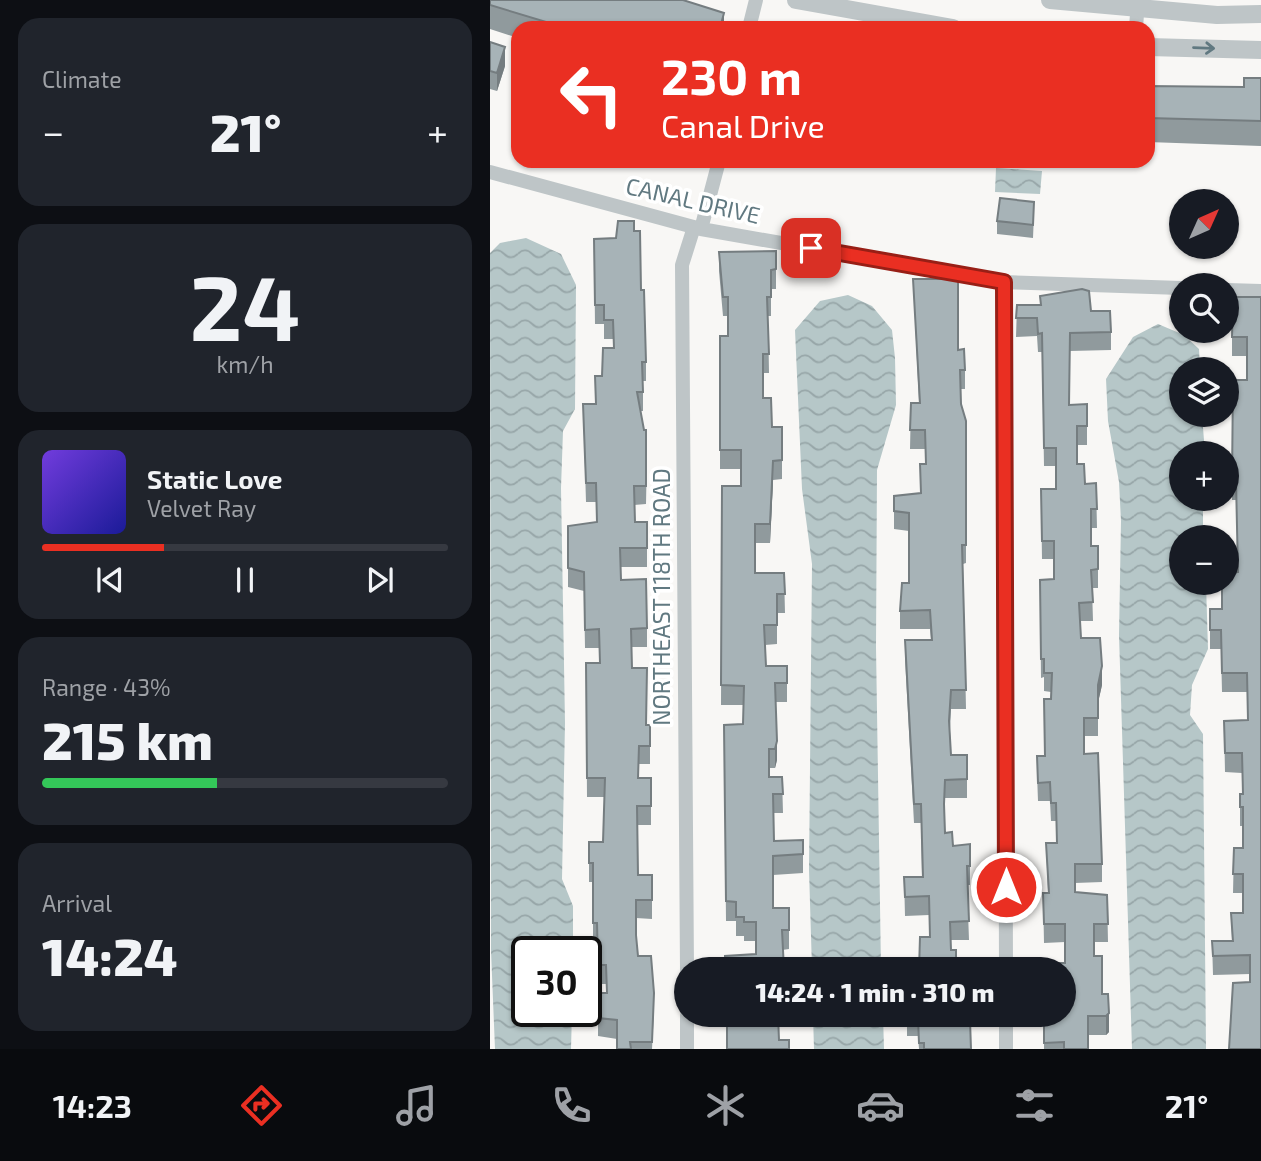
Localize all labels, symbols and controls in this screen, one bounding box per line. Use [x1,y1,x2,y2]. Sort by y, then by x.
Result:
one-way arrow [1193,42,1216,55]
text: 230 m [661,46,802,105]
icon: left [546,49,637,140]
text: Climate [42,65,122,93]
text: 21° [210,100,281,162]
text: Canal Drive [661,106,825,144]
text: − [42,108,64,154]
text: + [427,108,448,154]
street label: CANAL DRIVE [623,171,763,229]
north arrow [1169,189,1239,259]
map controls [1169,189,1239,595]
pin [781,218,841,278]
icon: arrive [792,229,830,267]
text: 24 [190,250,300,359]
button: search [1169,273,1239,343]
text: km/h [216,350,274,378]
button: layers [1169,357,1239,427]
button: + [1169,441,1239,511]
text: Static Love [147,463,283,494]
street label: NORTHEAST 118TH ROAD [647,468,675,726]
text: Velvet Ray [147,494,256,522]
button: − [1169,525,1239,595]
icon: previous [91,561,129,599]
icon: pause [226,561,264,599]
icon: next [361,561,399,599]
text: Range · 43% [42,673,170,701]
text: 215 km [42,708,213,770]
position arrow [969,850,1043,924]
text: Arrival [42,889,112,917]
text: 14:24 [42,924,178,986]
speed limit sign: 30 [511,936,602,1027]
text: 14:24 · 1 min · 310 m [756,976,995,1007]
icon: directions [237,1081,286,1130]
icon: music [392,1081,441,1130]
icon: phone [547,1081,596,1130]
icon: climate [701,1081,750,1130]
icon: car [856,1081,905,1130]
icon: filters [1010,1081,1059,1130]
text: 14:23 [53,1086,132,1124]
text: 21° [1165,1086,1208,1124]

